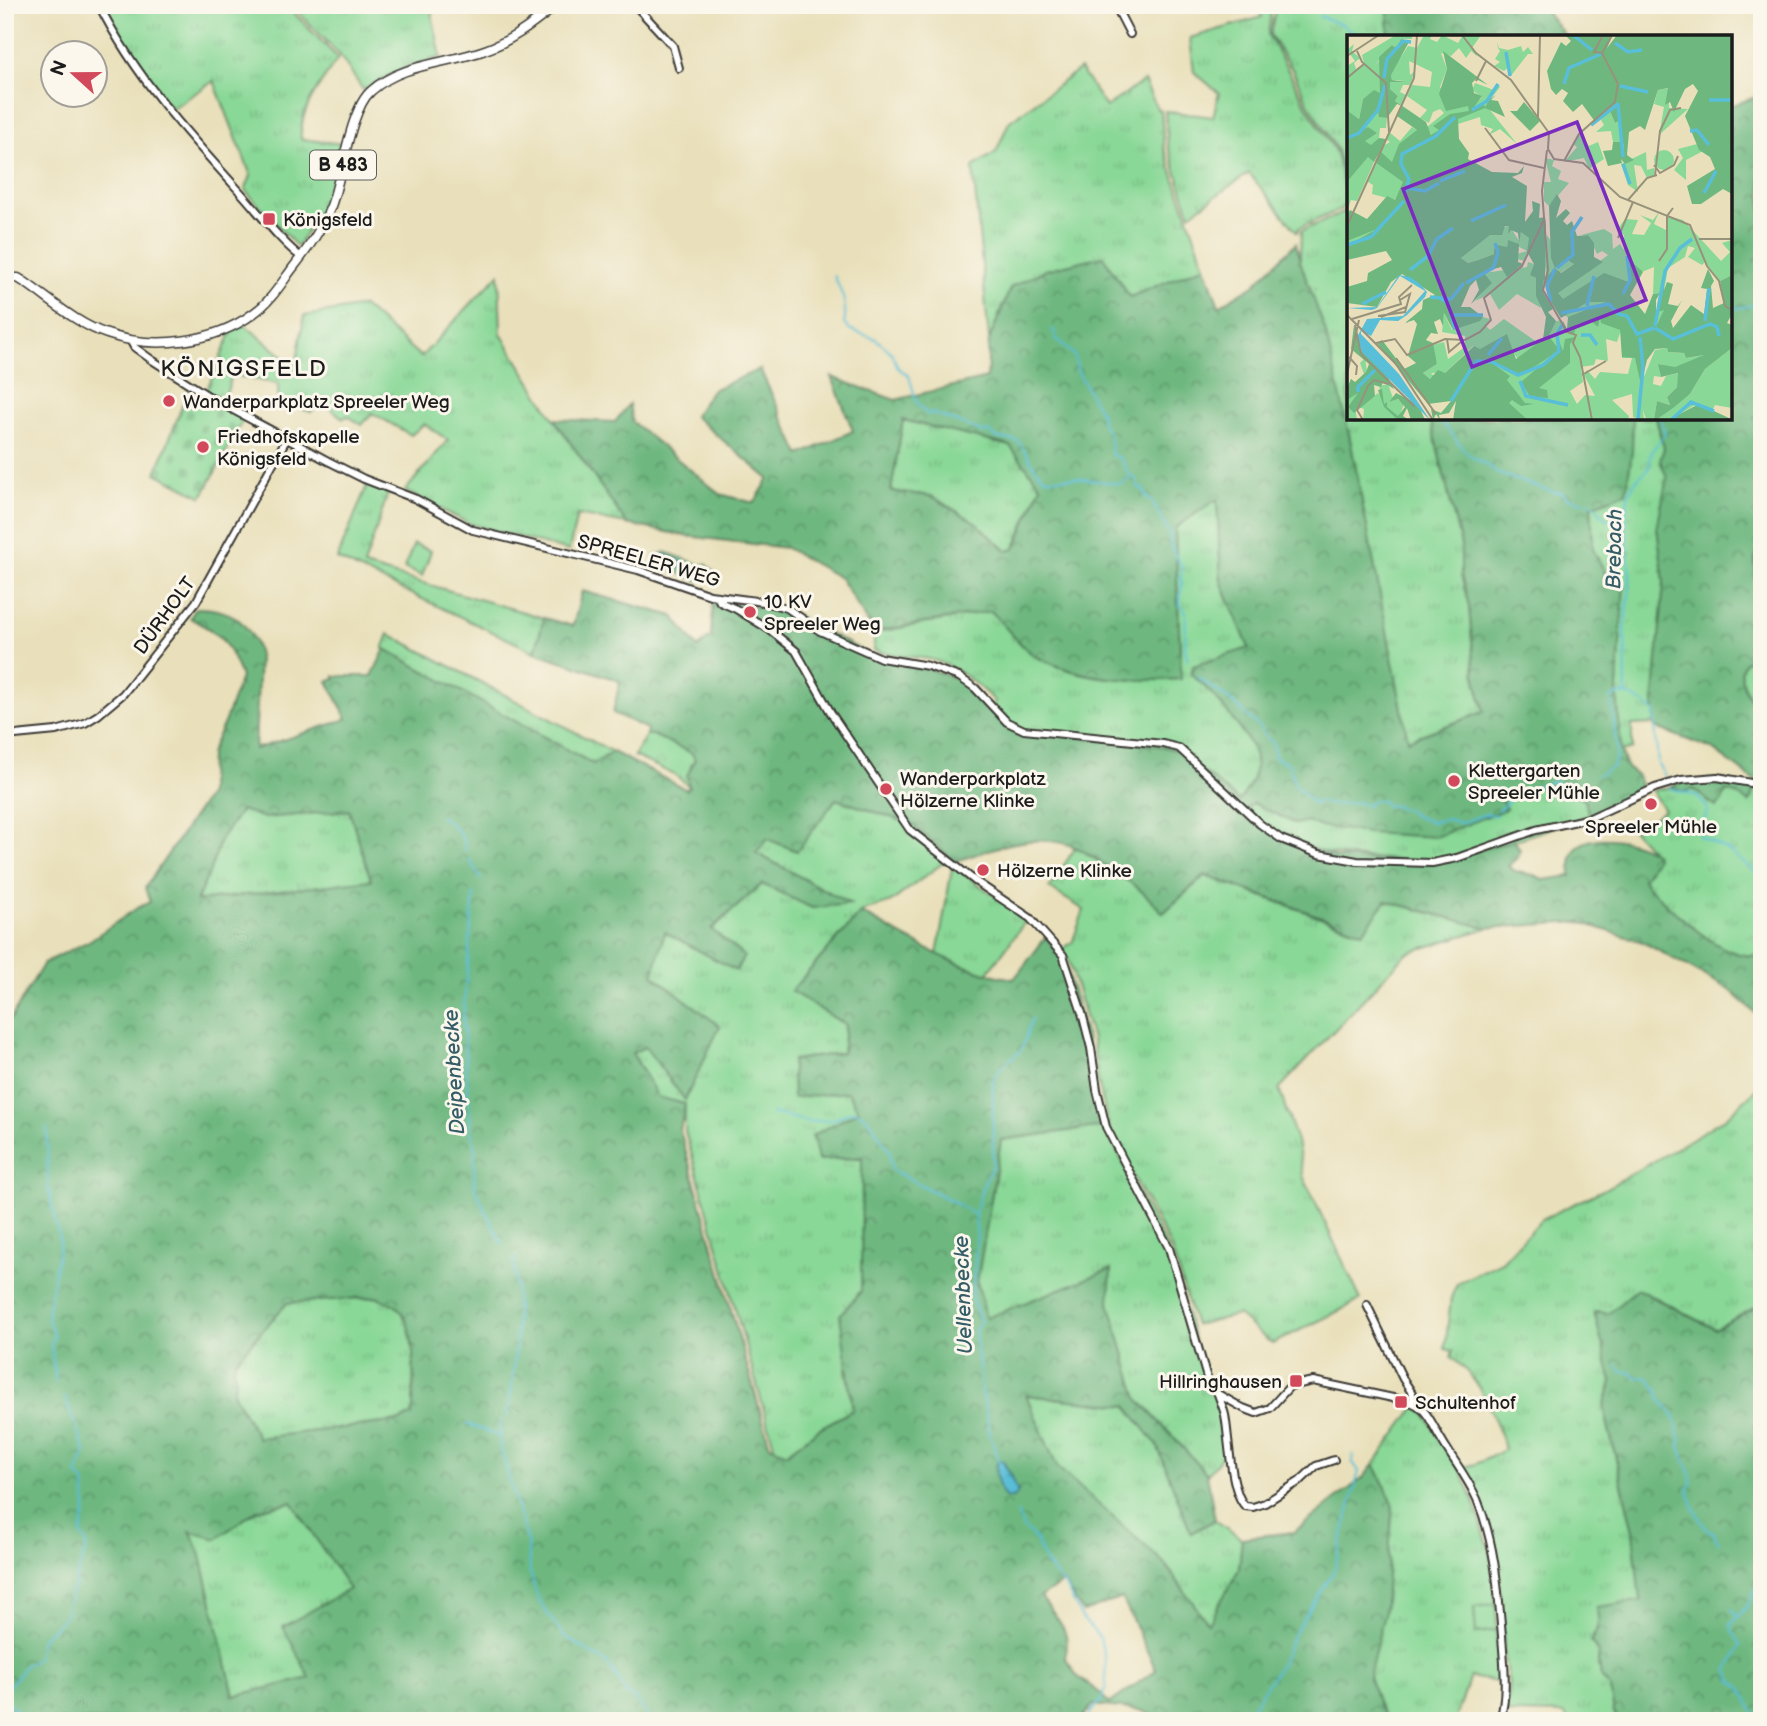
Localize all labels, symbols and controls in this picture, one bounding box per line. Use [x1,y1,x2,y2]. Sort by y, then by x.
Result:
inset map [1347,35,1732,420]
north arrow [38,38,108,108]
text: N [46,58,73,79]
road number: B 483 [310,150,376,180]
place label: Königsfeld [283,209,373,232]
marker: Königsfeld [261,211,277,227]
district label: KÖNIGSFELD [160,355,328,383]
place label: Wanderparkplatz Spreeler Weg [183,391,450,414]
marker: Wanderparkplatz Spreeler Weg [161,393,177,409]
place label: Friedhofskapelle Königsfeld [217,426,359,471]
marker: Friedhofskapelle Königsfeld [195,439,211,455]
water label: Brebach [1601,508,1628,589]
street label: SPREELER WEG [575,530,722,593]
street label: DÜRHOLT [130,572,201,659]
place label: 10 KV Spreeler Weg [764,591,881,636]
marker: 10 KV Spreeler Weg [742,604,758,620]
place label: Klettergarten Spreeler Mühle [1468,760,1600,805]
place label: Wanderparkplatz Hölzerne Klinke [900,768,1046,813]
marker: Klettergarten Spreeler Mühle [1446,773,1462,789]
marker: Wanderparkplatz Hölzerne Klinke [878,781,894,797]
marker: Spreeler Mühle [1643,796,1659,812]
place label: Spreeler Mühle [1585,816,1717,839]
place label: Hölzerne Klinke [997,860,1132,883]
marker: Hölzerne Klinke [975,862,991,878]
water label: Deipenbecke [439,1009,470,1135]
water label: Uellenbecke [949,1235,978,1355]
place label: Hillringhausen [1159,1371,1282,1394]
marker: Hillringhausen [1288,1373,1304,1389]
place label: Schultenhof [1415,1392,1516,1415]
marker: Schultenhof [1393,1394,1409,1410]

